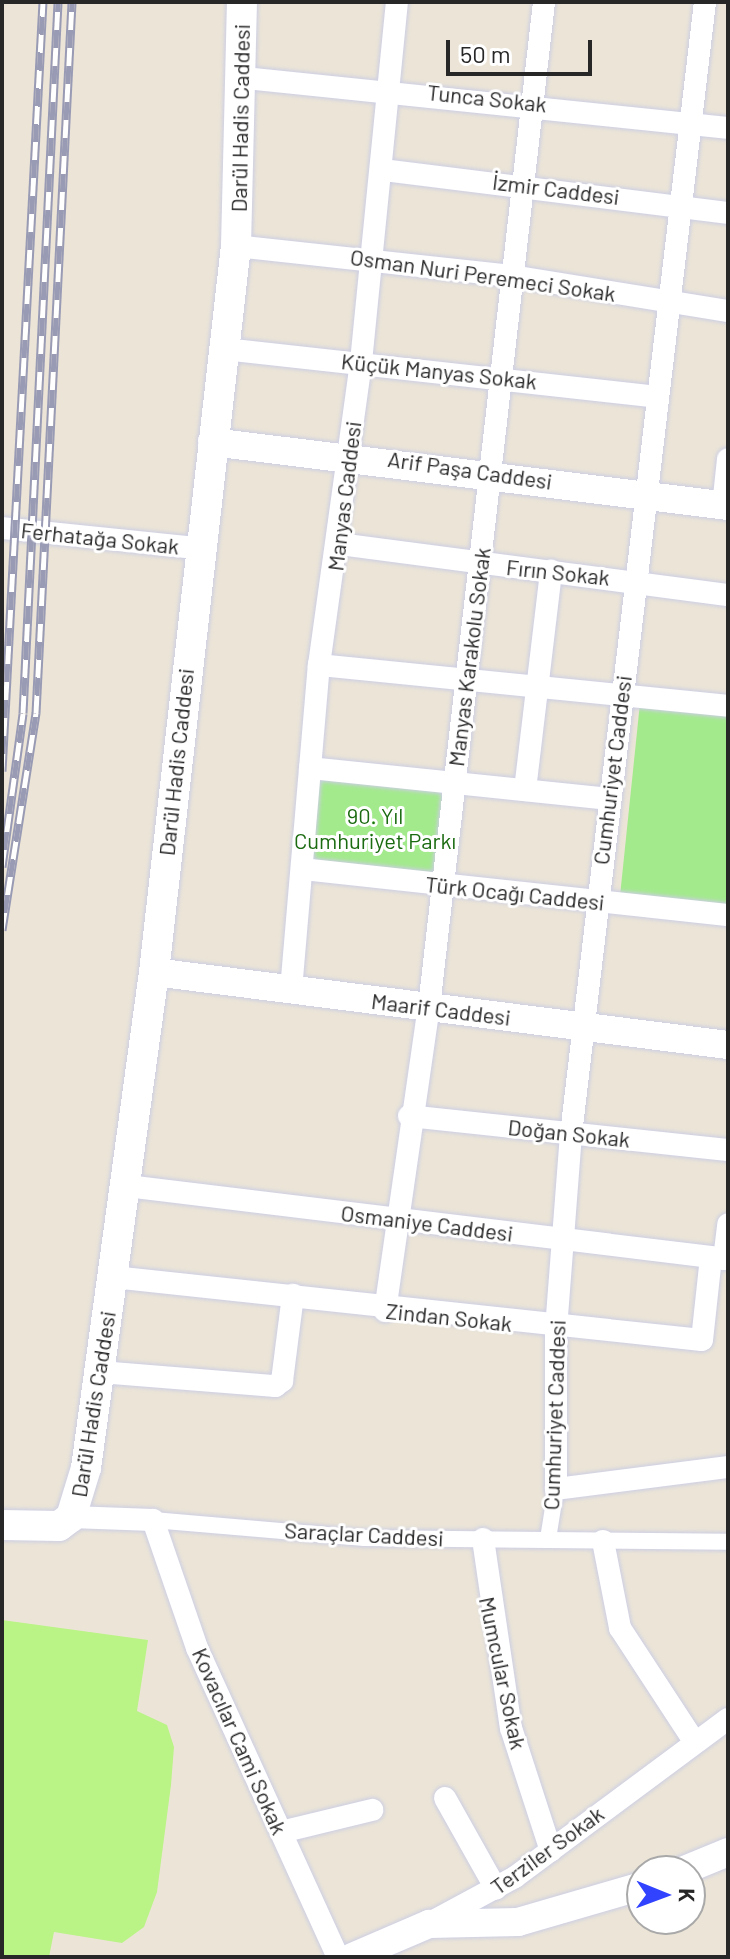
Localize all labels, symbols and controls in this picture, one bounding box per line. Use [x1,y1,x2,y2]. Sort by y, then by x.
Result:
street label: Darül Hadis Caddesi [225,24,255,212]
scale bar [450,24,596,74]
text: 50 m [460,39,511,68]
street label: Tunca Sokak [426,79,548,117]
street label: İzmir Caddesi [491,168,621,210]
street label: Osman Nuri Peremeci Sokak [349,243,617,307]
street label: Küçük Manyas Sokak [340,348,538,394]
street label: Manyas Caddesi [322,419,366,573]
street label: Arif Paşa Caddesi [386,445,554,495]
street label: Ferhatağa Sokak [20,517,180,559]
street label: Manyas Karakolu Sokak [442,546,496,768]
street label: Fırın Sokak [505,553,611,591]
street label: Darül Hadis Caddesi [153,667,199,857]
street label: Cumhuriyet Caddesi [587,674,637,866]
park label: 90. Yıl Cumhuriyet Parkı [294,802,456,854]
street label: Türk Ocağı Caddesi [424,870,606,916]
street label: Maarif Caddesi [370,987,512,1031]
street label: Doğan Sokak [507,1113,631,1153]
street label: Osmaniye Caddesi [339,1199,515,1247]
street label: Zindan Sokak [385,1297,513,1337]
street label: Darül Hadis Caddesi [65,1309,121,1499]
street label: Cumhuriyet Caddesi [537,1319,571,1511]
street label: Saraçlar Caddesi [284,1517,444,1551]
street label: Mumcular Sokak [474,1594,532,1752]
street label: Kovacılar Cami Sokak [187,1644,293,1838]
street label: Terziler Sokak [485,1800,609,1900]
north arrow [626,1855,706,1935]
text: K [675,1888,701,1903]

